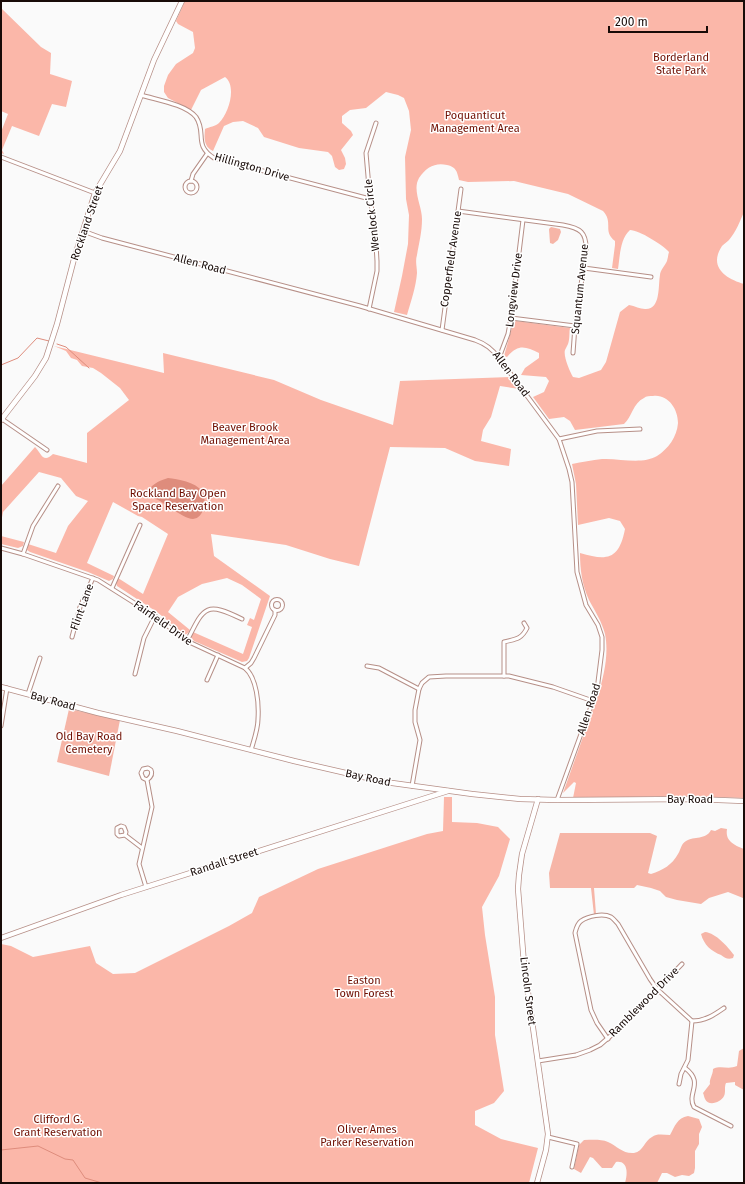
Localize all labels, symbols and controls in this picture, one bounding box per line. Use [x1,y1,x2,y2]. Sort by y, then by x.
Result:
scale bar [609,8,707,34]
text: 200 m [615,15,648,29]
park label: Borderland State Park [653,51,709,77]
park label: Poquanticut Management Area [430,109,520,135]
street label: Hillington Drive [213,150,291,184]
street label: Wenlock Circle [362,178,382,252]
street label: Rockland Street [68,184,106,262]
street label: Copperfield Avenue [438,210,464,308]
street label: Squantum Avenue [569,243,591,335]
street label: Allen Road [173,251,227,277]
street label: Longview Drive [503,252,525,328]
street label: Allen Road [490,349,532,399]
park label: Beaver Brook Management Area [200,421,290,447]
park label: Rockland Bay Open Space Reservation [130,487,226,513]
street label: Flint Lane [68,582,96,632]
street label: Fairfield Drive [131,598,195,648]
street label: Allen Road [575,682,603,736]
street label: Bay Road [29,689,77,713]
park label: Old Bay Road Cemetery [56,730,122,756]
street label: Bay Road [344,767,392,789]
street label: Bay Road [667,793,713,806]
street label: Randall Street [188,845,260,879]
street label: Lincoln Street [517,956,539,1026]
street label: Ramblewood Drive [606,964,682,1040]
park label: Easton Town Forest [334,974,394,1000]
park label: Clifford G. Grant Reservation [13,1113,103,1139]
park label: Oliver Ames Parker Reservation [320,1123,414,1149]

